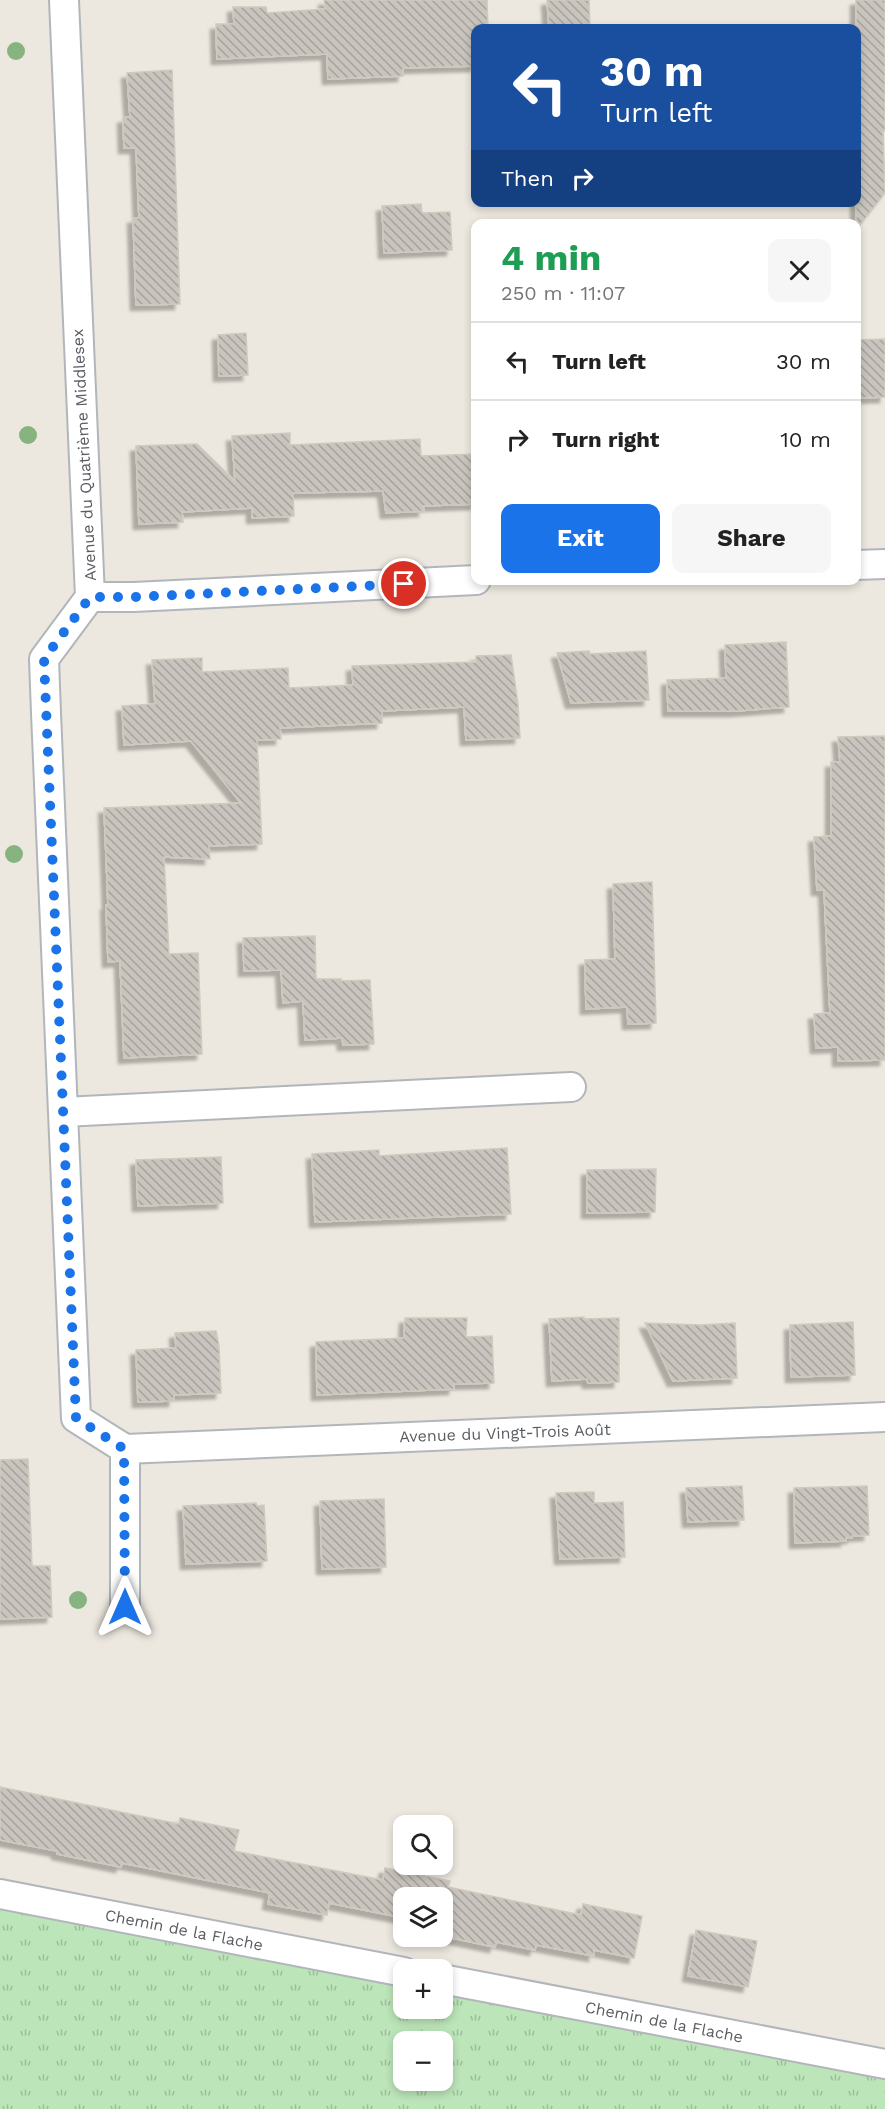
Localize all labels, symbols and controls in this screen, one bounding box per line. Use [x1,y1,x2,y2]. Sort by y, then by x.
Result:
text: 30 m [600,47,704,96]
icon: left [501,48,579,126]
text: Turn left [600,97,712,129]
icon: right [566,162,599,195]
text: Then [501,166,554,191]
text: 4 min [501,237,601,279]
button: close [768,239,831,302]
text: 250 m · 11:07 [501,281,625,305]
street label: Avenue du Quatrième Middlesex [68,328,100,582]
icon: left [501,345,534,378]
text: Turn left [552,349,646,374]
text: 30 m [776,349,831,374]
icon: right [501,423,534,456]
text: Turn right [552,427,659,452]
text: 10 m [780,427,831,452]
button: Exit [501,504,660,573]
button: Share [672,504,831,573]
pin [378,558,429,609]
icon: arrive [387,567,420,600]
street label: Avenue du Vingt-Trois Août [399,1420,611,1446]
position arrow [93,1575,157,1639]
map controls [393,1815,453,2091]
button: search [393,1815,453,1875]
button: layers [393,1887,453,1947]
street label: Chemin de la Flache [103,1905,265,1955]
button: + [393,1959,453,2019]
street label: Chemin de la Flache [583,1997,745,2047]
button: − [393,2031,453,2091]

